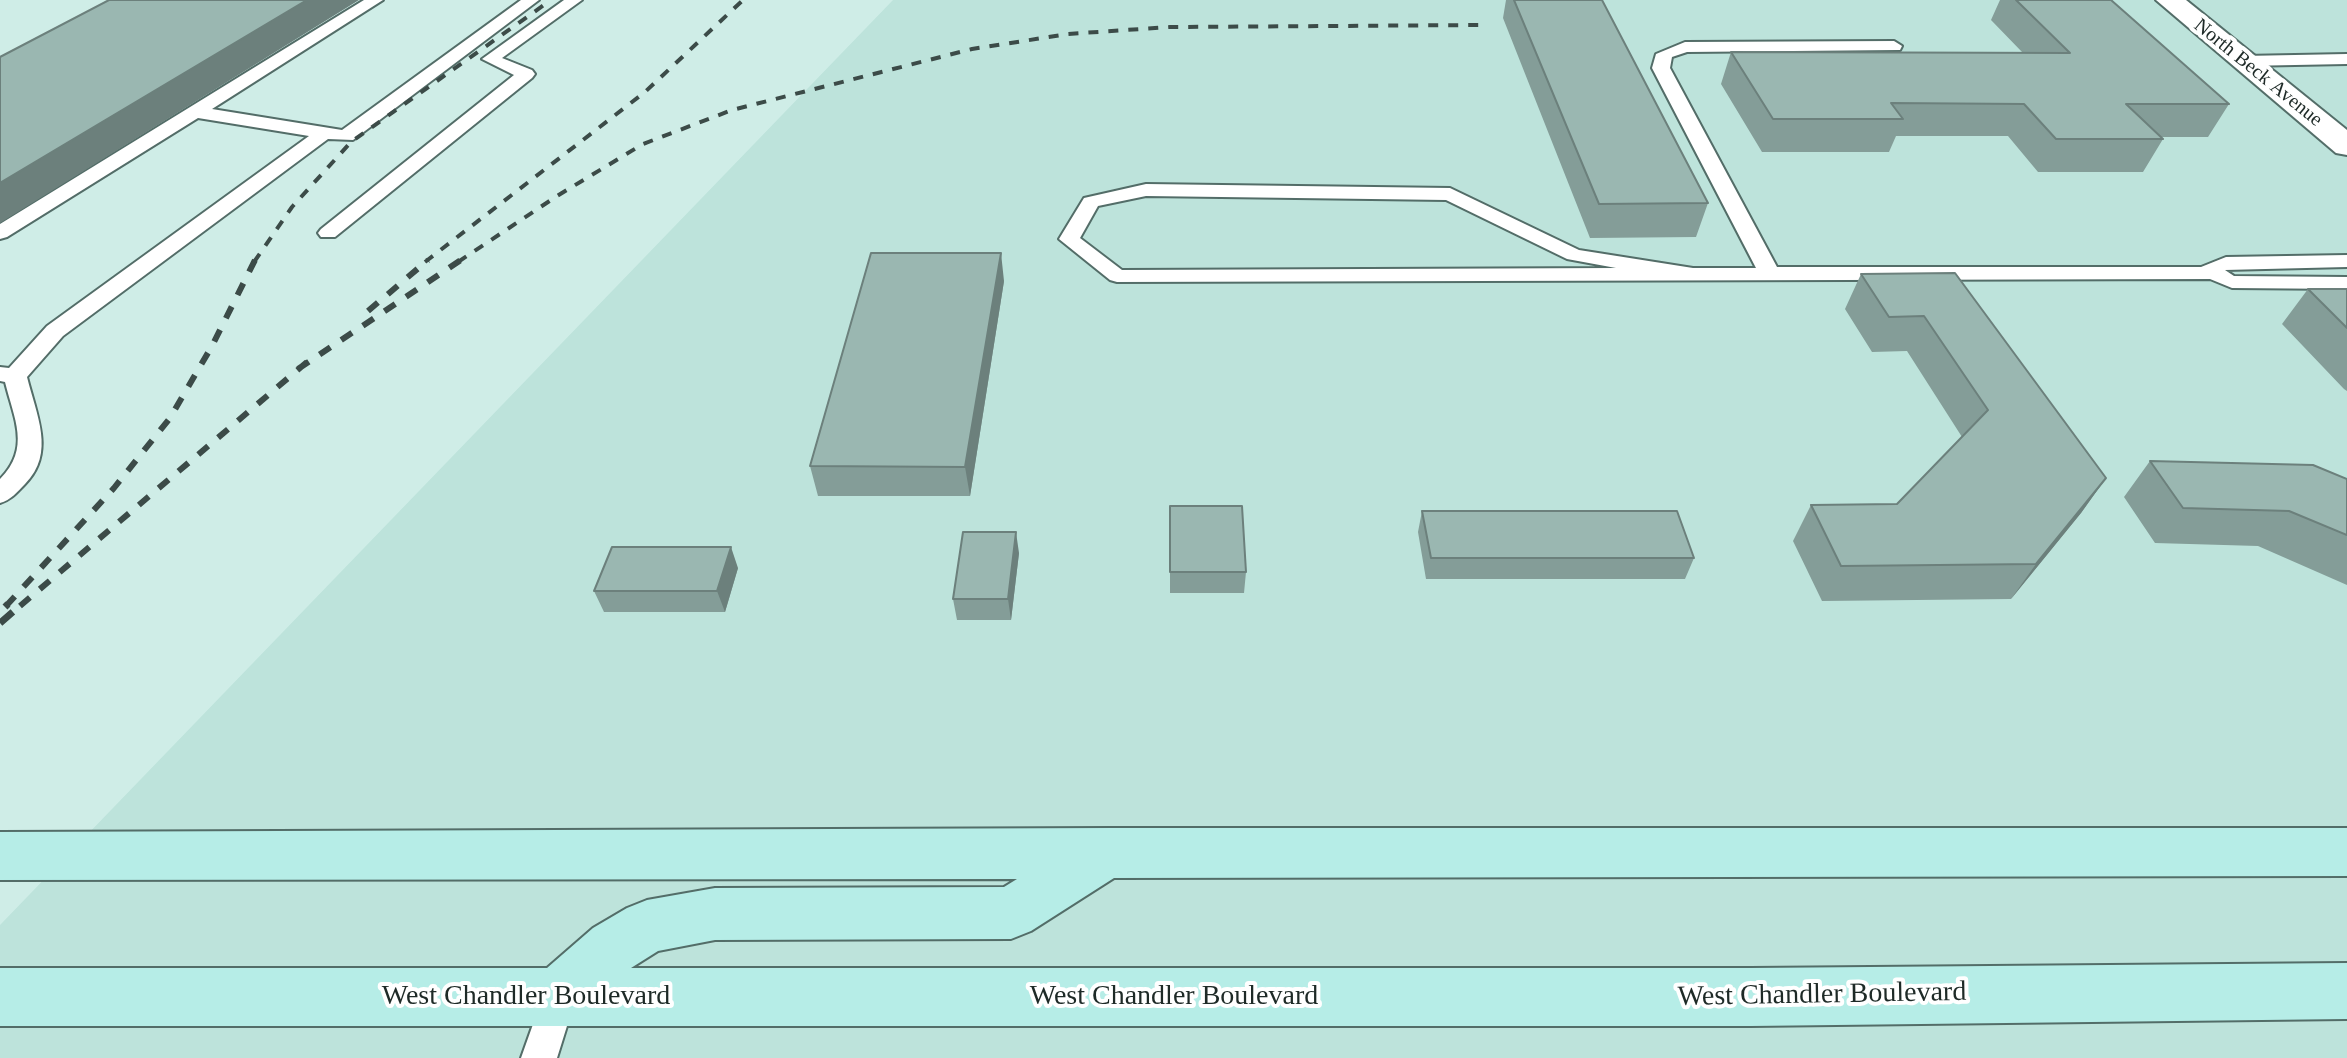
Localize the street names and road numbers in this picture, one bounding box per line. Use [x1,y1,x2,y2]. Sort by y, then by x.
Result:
street label: North Beck Avenue [2189,14,2327,132]
street label: West Chandler Boulevard [1677,976,1967,1014]
street label: West Chandler Boulevard [382,980,670,1014]
street label: West Chandler Boulevard [1030,980,1318,1014]

